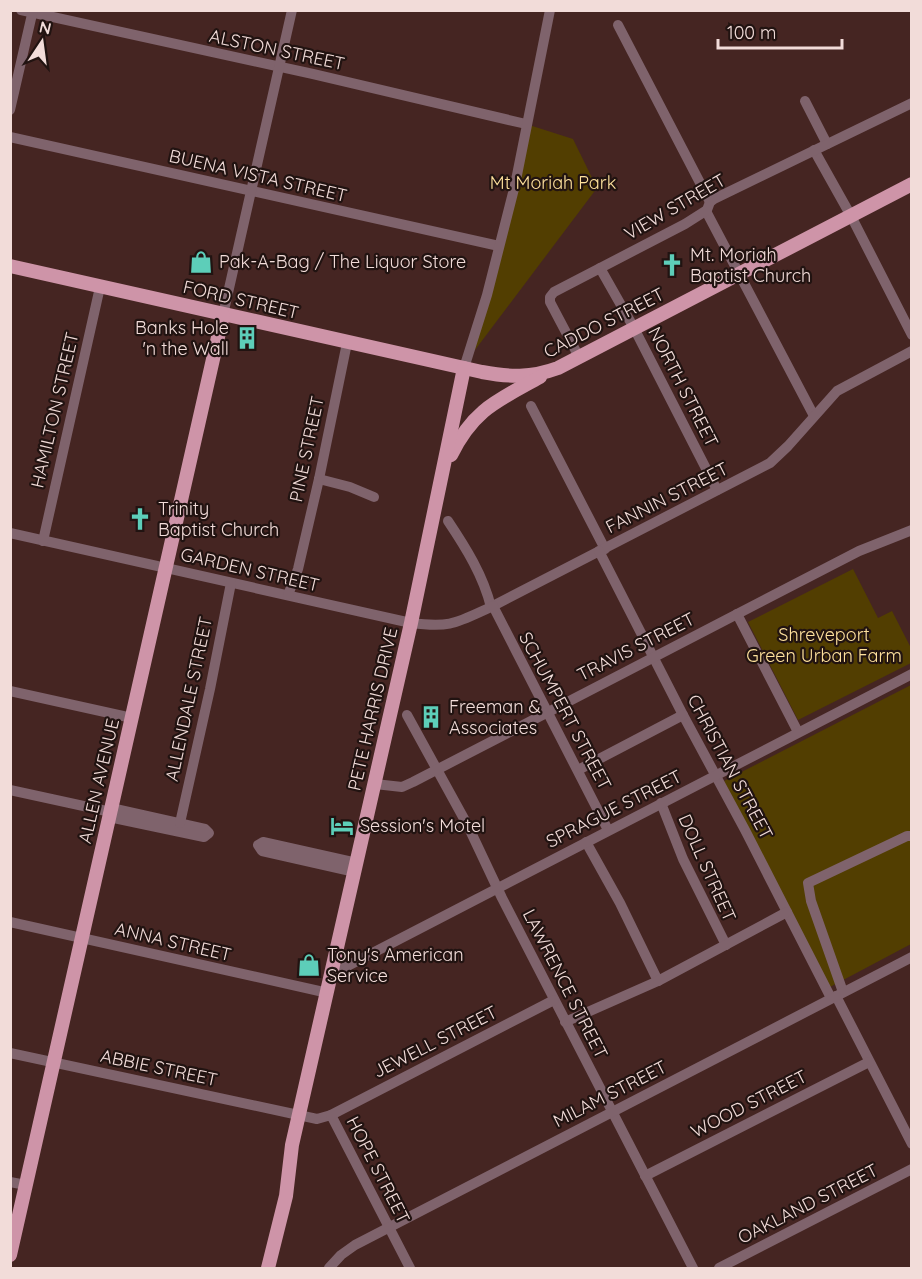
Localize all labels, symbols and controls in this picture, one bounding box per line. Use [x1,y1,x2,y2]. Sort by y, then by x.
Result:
north arrow [12,12,72,72]
scale bar [718,12,842,50]
text: N [37,16,53,38]
text: 100 m [727,21,776,44]
street label: ALSTON STREET [207,24,347,75]
street label: BUENA VISTA STREET [167,144,349,207]
street label: VIEW STREET [620,168,730,245]
park label: Mt Moriah Park [490,171,616,194]
place label: Mt. Moriah Baptist Church [690,243,811,287]
shop icon: Pak-A-Bag / The Liquor Store [188,249,214,275]
place label: Pak-A-Bag / The Liquor Store [219,250,466,273]
church icon: Mt. Moriah Baptist Church [659,252,685,278]
street label: FORD STREET [181,275,301,324]
street label: CADDO STREET [540,282,668,363]
place label: Banks Hole 'n the Wall [135,316,229,360]
street label: NORTH STREET [643,323,724,451]
building icon: Banks Hole 'n the Wall [234,325,260,351]
street label: HAMILTON STREET [25,330,84,490]
street label: PINE STREET [284,394,329,504]
street label: FANNIN STREET [602,457,732,538]
place label: Trinity Baptist Church [158,497,279,541]
church icon: Trinity Baptist Church [127,506,153,532]
street label: GARDEN STREET [178,542,322,597]
street label: TRAVIS STREET [573,607,698,686]
street label: ALLENDALE STREET [160,614,217,783]
park label: Shreveport Green Urban Farm [746,623,902,667]
street label: PETE HARRIS DRIVE [343,625,402,793]
street label: SCHUMPERT STREET [514,628,617,794]
street label: CHRISTIAN STREET [683,690,778,843]
place label: Freeman & Associates [449,695,541,739]
building icon: Freeman & Associates [418,704,444,730]
street label: ALLEN AVENUE [73,716,124,846]
street label: SPRAGUE STREET [542,764,686,853]
street label: DOLL STREET [674,811,741,925]
hotel icon: Session's Motel [329,813,355,839]
place label: Session's Motel [360,814,485,837]
street label: LAWRENCE STREET [518,905,613,1063]
street label: ANNA STREET [113,917,234,966]
place label: Tony's American Service [327,943,464,987]
shop icon: Tony's American Service [296,952,322,978]
street label: JEWELL STREET [369,1000,501,1083]
street label: ABBIE STREET [98,1044,220,1091]
street label: MILAM STREET [549,1055,671,1132]
street label: WOOD STREET [687,1064,811,1143]
street label: HOPE STREET [342,1112,415,1227]
street label: OAKLAND STREET [734,1158,882,1249]

